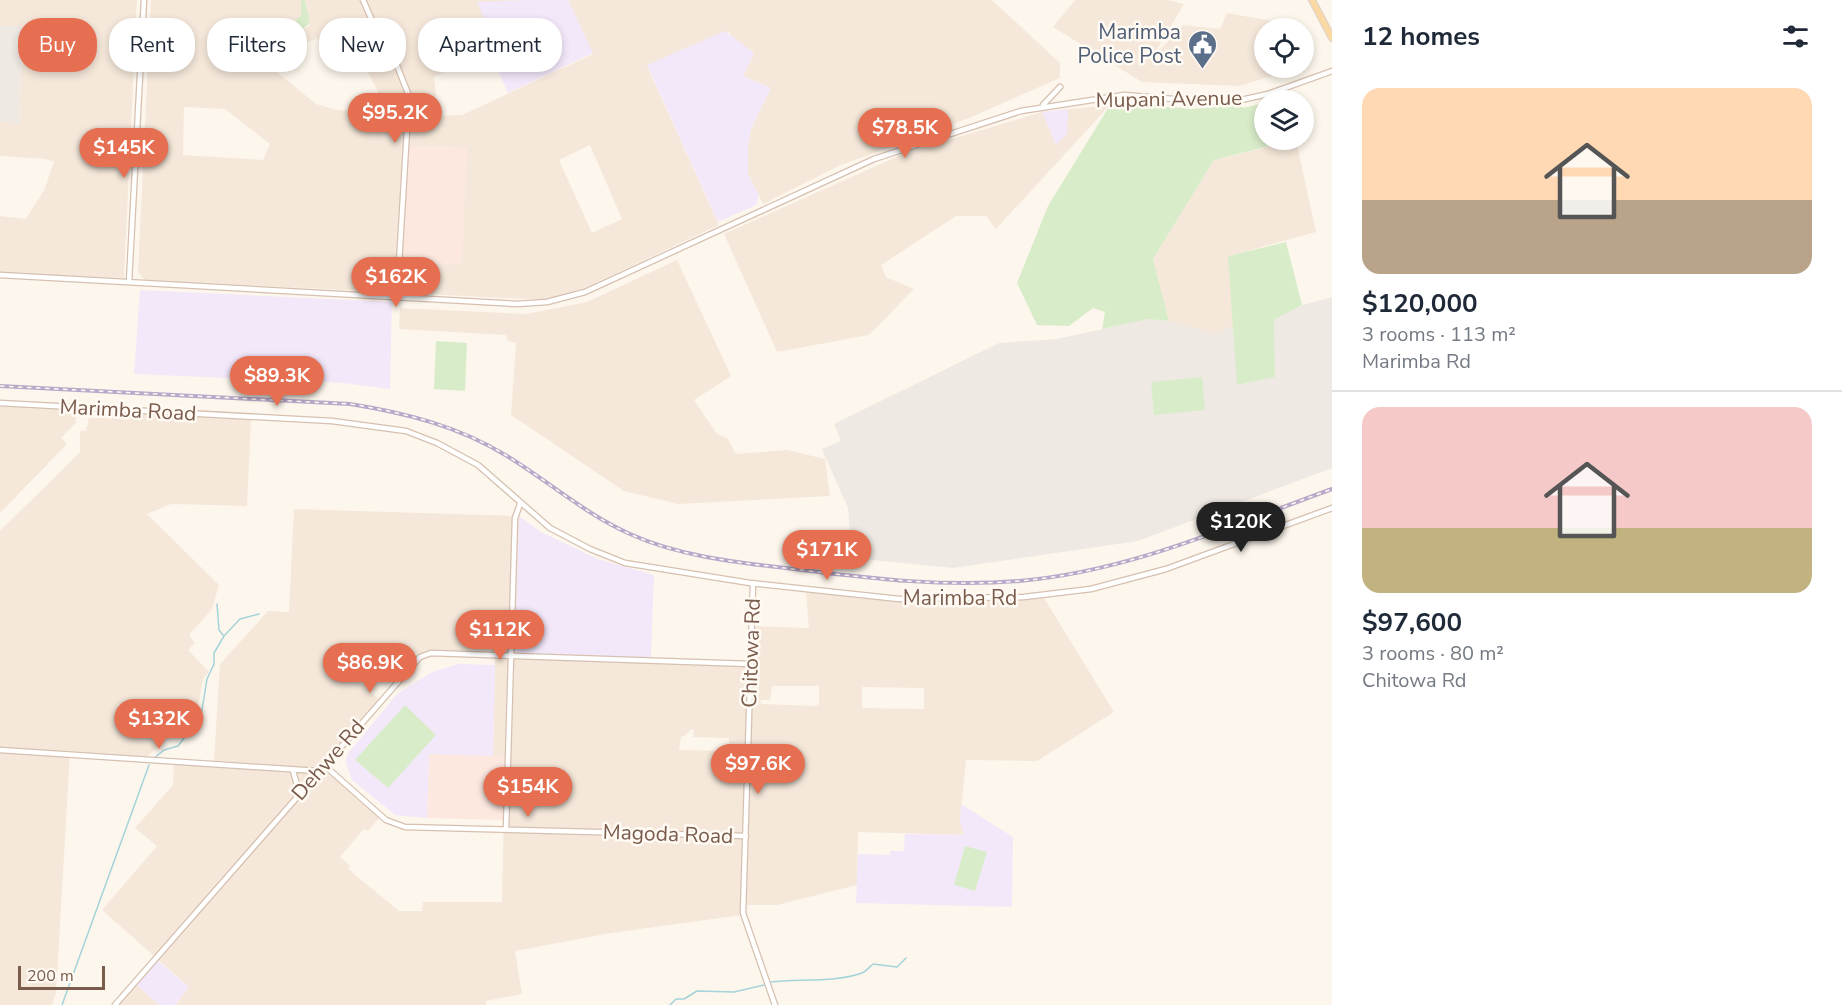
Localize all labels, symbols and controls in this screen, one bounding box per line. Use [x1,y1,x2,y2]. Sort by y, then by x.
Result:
chip: Buy [18,18,97,72]
chip: Rent [109,18,195,72]
chip: Filters [207,18,307,72]
chip: New [319,18,406,72]
chip: Apartment [418,18,562,72]
place label: Marimba Police Post [1077,18,1182,70]
map controls [1254,18,1314,150]
button: locate [1254,18,1314,78]
text: 12 homes [1362,19,1480,54]
icon: filters [1779,20,1812,53]
public building icon: Marimba Police Post [1186,28,1218,70]
street label: Mupani Avenue [1095,84,1243,114]
button: layers [1254,90,1314,150]
pin: $95.2K [346,93,444,144]
text: $95.2K [362,99,428,126]
pin: $78.5K [856,108,954,159]
text: $78.5K [872,114,938,141]
icon: home [1533,127,1641,235]
pin: $145K [82,128,166,179]
text: $145K [93,134,155,161]
pin: $162K [354,257,438,308]
text: $162K [365,263,427,290]
text: $120,000 [1362,286,1478,321]
text: 3 rooms · 113 m² [1362,321,1516,348]
text: Marimba Rd [1362,348,1471,375]
pin: $89.3K [228,356,326,407]
text: $89.3K [244,362,310,389]
street label: Marimba Road [59,392,197,428]
icon: home [1533,446,1641,554]
pin: $120K [1199,502,1283,553]
text: $120K [1210,508,1272,535]
pin: $171K [785,530,869,581]
text: $171K [796,536,858,563]
street label: Marimba Rd [903,584,1017,612]
street label: Chitowa Rd [735,598,767,708]
text: $97,600 [1362,605,1462,640]
pin: $112K [458,610,542,661]
text: $112K [469,616,531,643]
text: 3 rooms · 80 m² [1362,640,1504,667]
pin: $86.9K [321,643,419,694]
text: $86.9K [337,649,403,676]
text: Chitowa Rd [1362,667,1467,694]
pin: $132K [117,699,201,750]
text: $132K [128,705,190,732]
street label: Dehwe Rd [285,714,371,806]
pin: $97.6K [709,744,807,795]
text: $97.6K [725,750,791,777]
pin: $154K [486,767,570,818]
text: $154K [497,773,559,800]
street label: Magoda Road [602,818,734,850]
scale bar [18,963,105,990]
text: 200 m [27,965,74,987]

